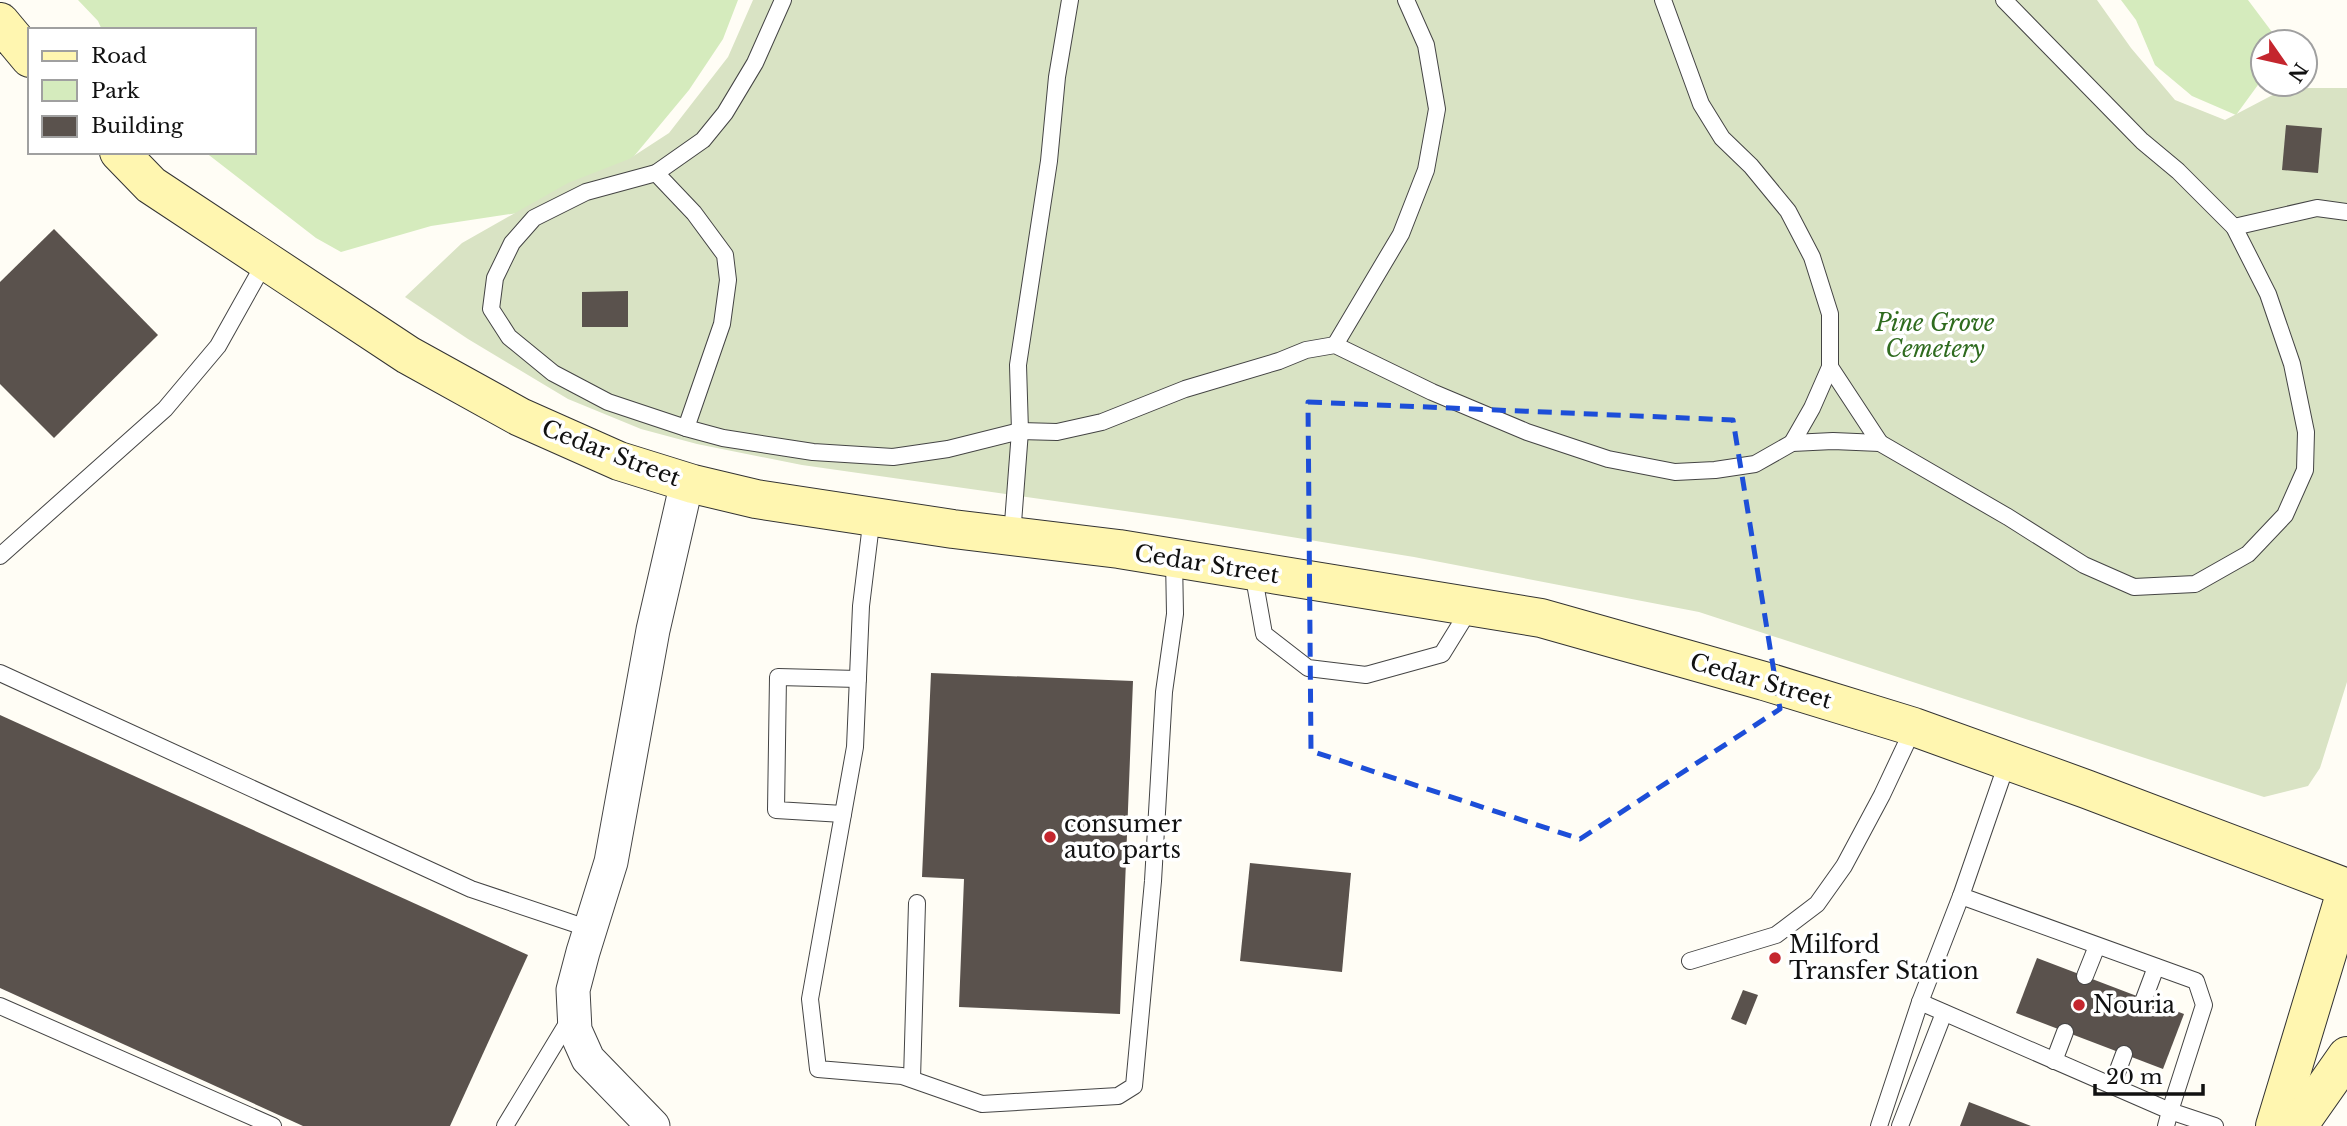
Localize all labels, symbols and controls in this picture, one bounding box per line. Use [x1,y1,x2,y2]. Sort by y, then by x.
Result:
legend [28,28,256,154]
north arrow [2249,28,2319,98]
text: Road [91,43,147,69]
text: N [2283,58,2312,86]
text: Park [91,78,140,104]
text: Building [91,113,184,139]
park label: Pine Grove Cemetery [1874,309,1995,363]
street label: Cedar Street [538,414,684,492]
street label: Cedar Street [1133,539,1282,589]
street label: Cedar Street [1687,647,1835,715]
place label: consumer auto parts [1064,810,1182,864]
marker: consumer auto parts [1042,829,1058,845]
place label: Milford Transfer Station [1789,931,1979,985]
marker: Milford Transfer Station [1767,950,1783,966]
place label: Nouria [2093,991,2175,1019]
marker: Nouria [2071,997,2087,1013]
scale bar [2095,1052,2204,1096]
text: 20 m [2106,1064,2163,1090]

